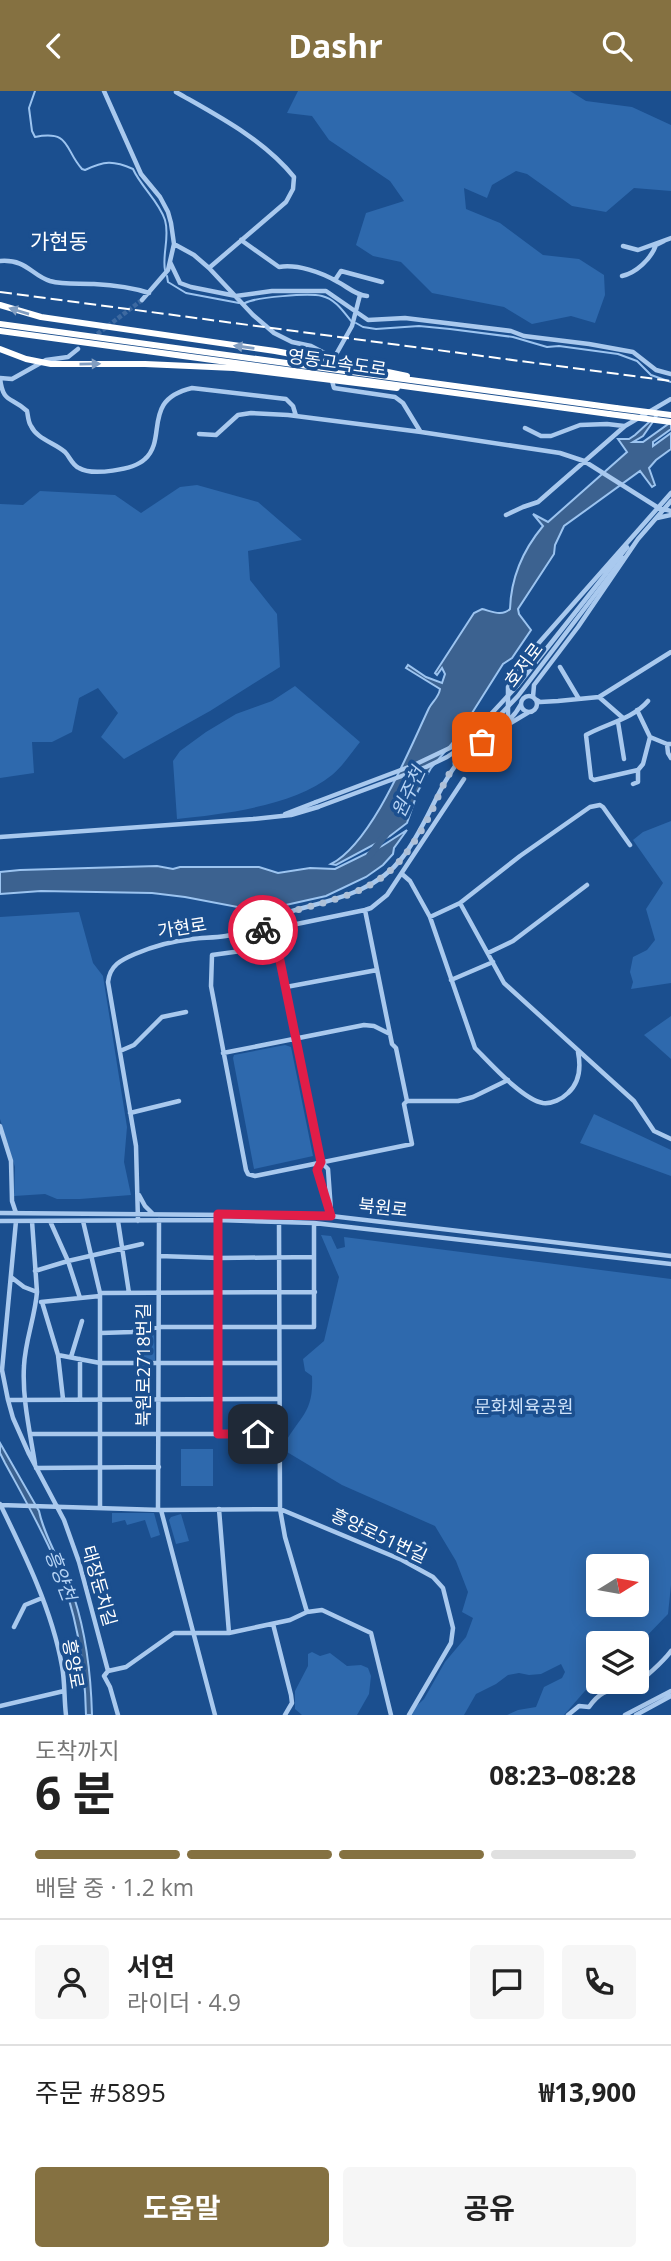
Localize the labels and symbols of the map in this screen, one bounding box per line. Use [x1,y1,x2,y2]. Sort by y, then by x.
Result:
district label: 가현동 [30,227,88,255]
one-way arrow [8,306,29,316]
one-way arrow [233,341,255,352]
street label: 영동고속도로 [286,343,388,381]
one-way arrow [80,358,102,370]
street label: 호저로 [499,637,548,691]
pin [452,712,512,772]
water label: 원주천 [385,761,432,821]
courier [228,895,298,965]
street label: 가현로 [155,911,208,943]
street label: 북원로 [357,1192,409,1222]
street label: 북원로2718번길 [131,1303,155,1427]
park label: 문화체육공원 [474,1394,574,1418]
pin [228,1404,288,1464]
street label: 흥양로51번길 [327,1502,431,1568]
street label: 태장둔치길 [77,1543,123,1629]
water label: 흥양천 [39,1546,83,1606]
north arrow [586,1554,649,1617]
street label: 흥양로 [58,1637,90,1690]

